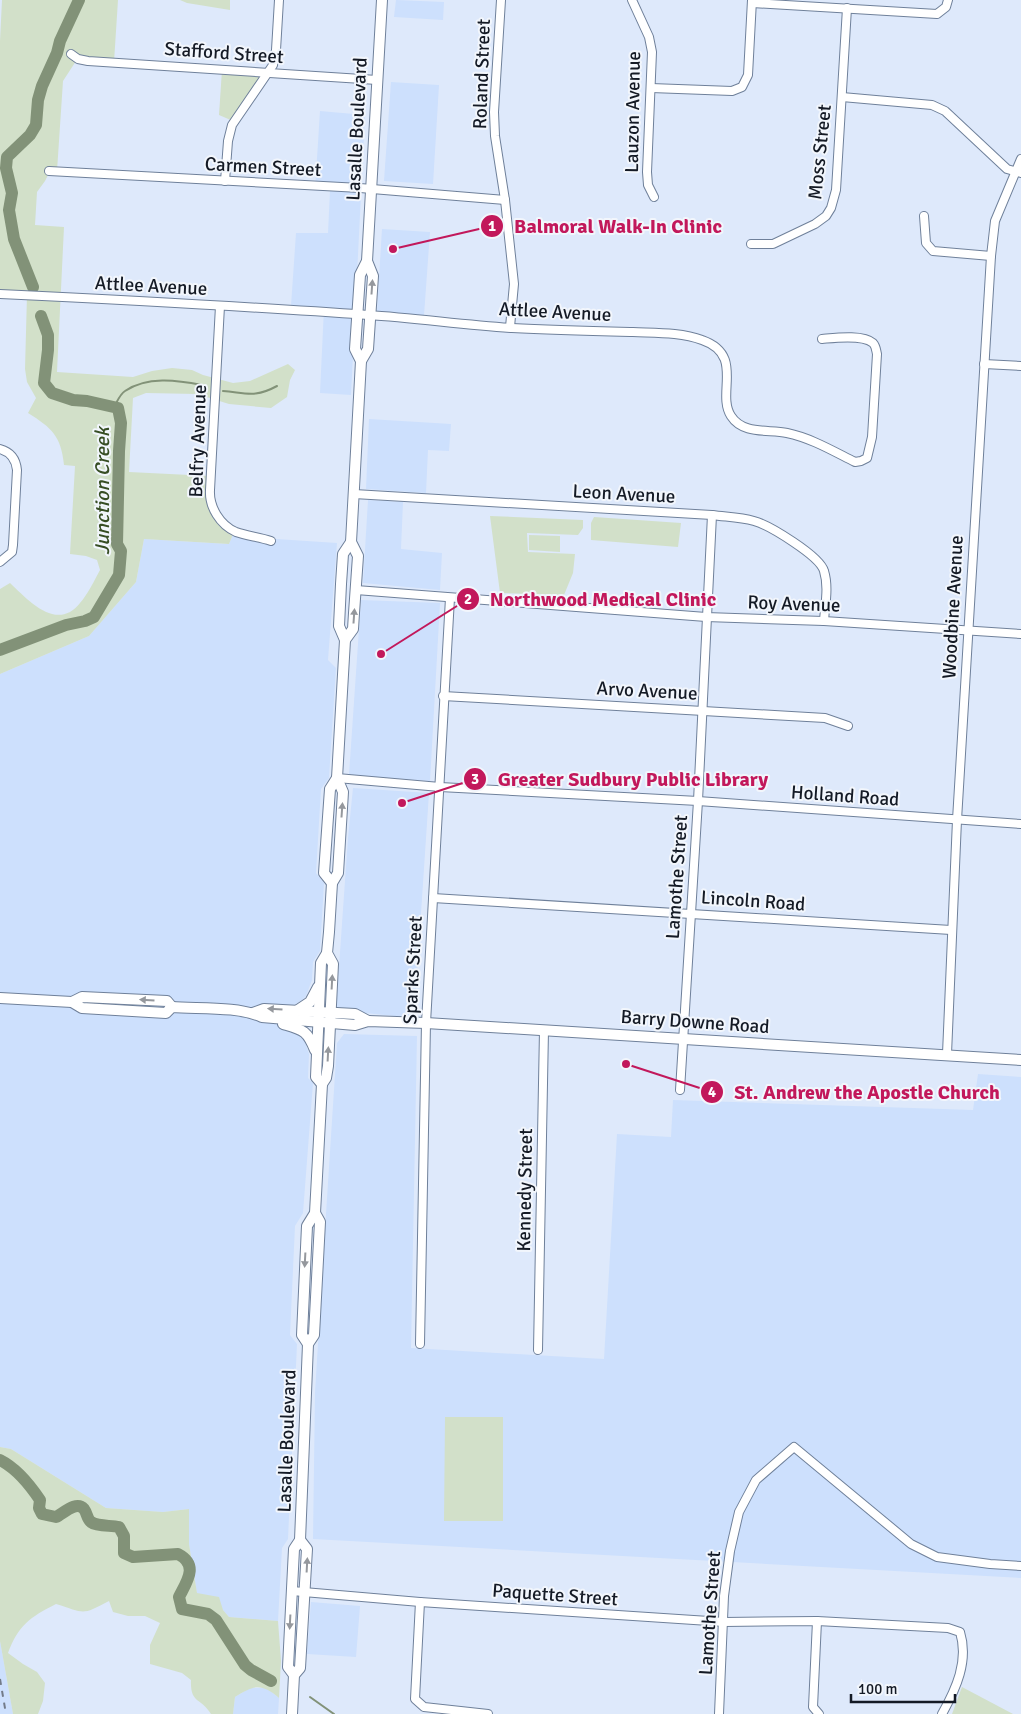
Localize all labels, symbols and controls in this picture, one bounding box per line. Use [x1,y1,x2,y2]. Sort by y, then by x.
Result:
street label: Roland Street [468,18,496,130]
street label: Stafford Street [164,37,285,69]
street label: Lauzon Avenue [620,51,646,173]
street label: Lasalle Boulevard [341,57,373,201]
street label: Moss Street [803,103,837,201]
street label: Carmen Street [204,152,322,182]
callout: Balmoral Walk-In Clinic [479,208,732,243]
text: Balmoral Walk-In Clinic [514,214,722,239]
text: 1 [488,217,496,235]
street label: Attlee Avenue [94,271,208,301]
one-way arrow [368,279,376,295]
street label: Attlee Avenue [498,297,612,327]
street label: Belfry Avenue [184,384,212,498]
water label: Junction Creek [90,425,115,555]
street label: Leon Avenue [572,479,676,509]
street label: Woodbine Avenue [937,535,969,679]
callout: Northwood Medical Clinic [455,581,727,616]
text: Northwood Medical Clinic [490,587,716,612]
text: 2 [464,590,472,608]
street label: Roy Avenue [747,590,841,618]
one-way arrow [350,608,358,624]
street label: Arvo Avenue [596,676,698,706]
callout: Greater Sudbury Public Library [463,761,778,796]
text: Greater Sudbury Public Library [498,767,768,792]
text: 3 [471,770,479,788]
street label: Holland Road [790,780,900,812]
one-way arrow [339,801,347,817]
street label: Lamothe Street [661,814,693,940]
street label: Lincoln Road [700,885,806,917]
street label: Sparks Street [398,915,428,1025]
one-way arrow [329,973,337,989]
one-way arrow [139,996,155,1004]
one-way arrow [267,1005,283,1013]
street label: Barry Downe Road [620,1005,770,1039]
one-way arrow [325,1046,333,1062]
callout: St. Andrew the Apostle Church [699,1074,1010,1109]
text: St. Andrew the Apostle Church [734,1080,1000,1105]
text: 4 [708,1083,716,1101]
street label: Kennedy Street [512,1128,538,1252]
one-way arrow [301,1252,309,1268]
street label: Lasalle Boulevard [273,1369,301,1513]
street label: Lamothe Street [694,1550,726,1676]
one-way arrow [303,1557,311,1573]
street label: Paquette Street [491,1579,619,1611]
one-way arrow [286,1614,294,1630]
scale bar [851,1672,955,1704]
text: 100 m [858,1680,898,1698]

